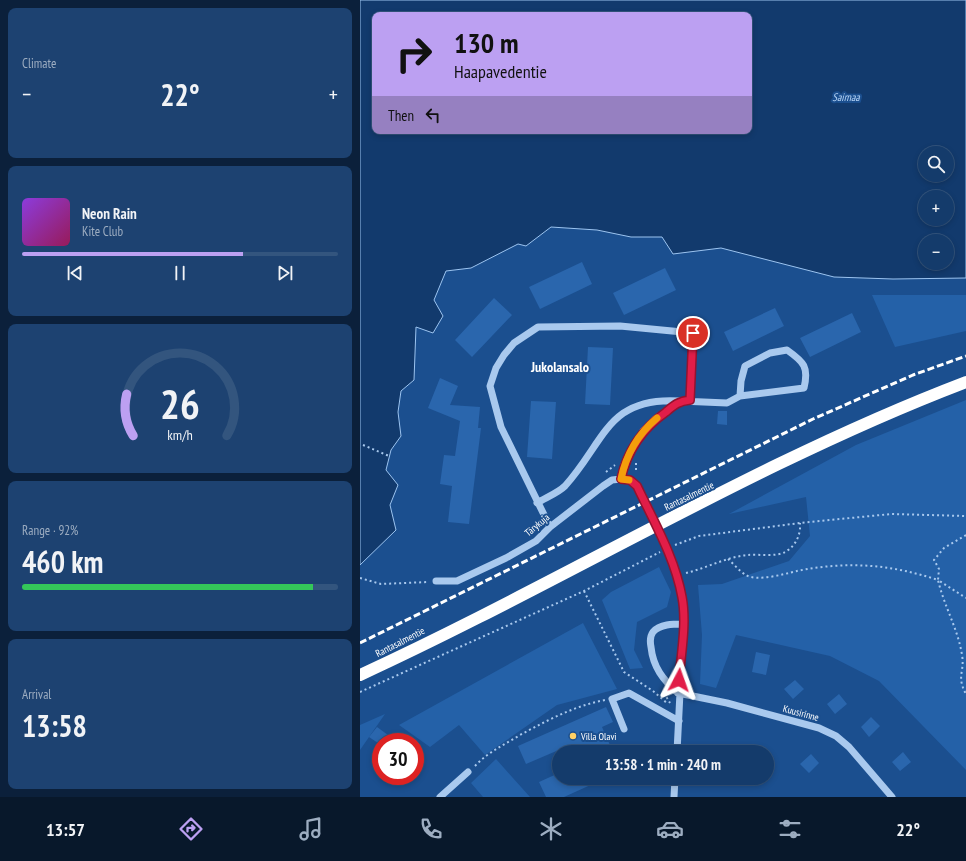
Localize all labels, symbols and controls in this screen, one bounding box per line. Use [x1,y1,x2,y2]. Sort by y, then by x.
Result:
text: 130 m [454,24,518,61]
icon: right [388,28,440,80]
text: Climate [22,55,56,72]
text: Haapavedentie [454,60,547,83]
text: 22° [160,75,200,114]
text: − [22,80,31,108]
text: + [329,80,338,108]
water label: Saimaa [832,90,860,104]
icon: left [422,104,444,126]
text: Then [388,106,414,125]
map controls [918,146,954,270]
button: search [918,146,954,182]
button: + [918,190,954,226]
text: Neon Rain [82,204,137,223]
text: Kite Club [82,223,123,240]
button: − [918,234,954,270]
icon: previous [64,262,86,284]
icon: pause [169,262,191,284]
icon: next [274,262,296,284]
pin [676,316,710,350]
icon: arrive [682,322,704,344]
district label: Jukolansalo [530,358,589,376]
text: 26 [160,377,200,430]
text: km/h [167,425,193,444]
street label: Rantasalmentie [662,478,716,514]
street label: Tärykuja [522,511,552,539]
text: Range · 92% [22,522,78,539]
text: 460 km [22,542,103,581]
street label: Rantasalmentie [373,624,427,660]
position arrow [658,659,700,701]
text: Arrival [22,686,51,703]
street label: Kuusirinne [782,702,820,724]
text: 13:58 [22,706,87,745]
place label: Villa Olavi [580,730,616,743]
marker: Villa Olavi [568,731,578,741]
speed limit sign: 30 [372,733,424,785]
text: 13:58 · 1 min · 240 m [605,755,721,774]
icon: directions [177,815,205,843]
icon: music [297,815,325,843]
icon: phone [417,815,445,843]
icon: climate [537,815,565,843]
icon: car [656,815,684,843]
icon: filters [776,815,804,843]
text: 13:57 [46,818,85,841]
text: 22° [896,818,920,841]

